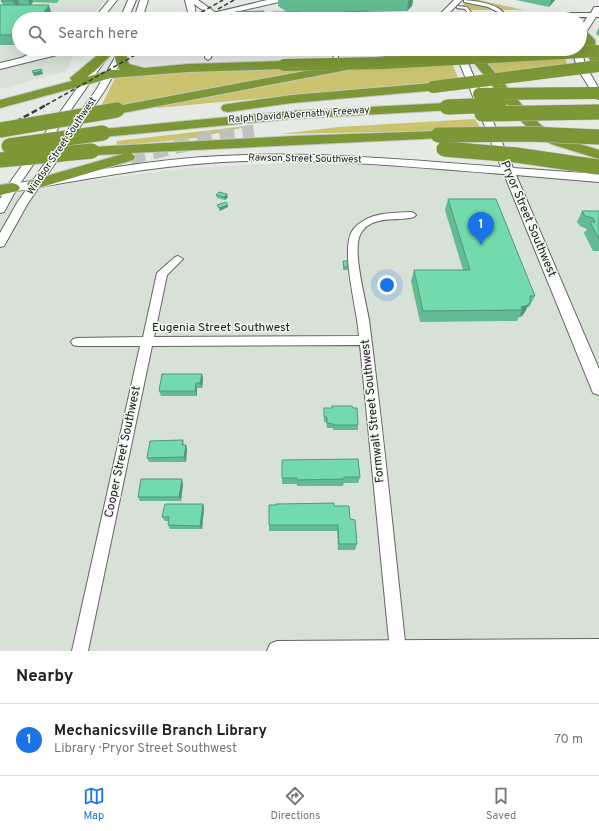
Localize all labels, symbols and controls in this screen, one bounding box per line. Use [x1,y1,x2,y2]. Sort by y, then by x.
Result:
search box [12,12,587,56]
icon: search [26,23,48,45]
text: Search here [58,25,138,44]
street label: Windsor Street Southwest [24,94,100,197]
street label: Ralph David Abernathy Freeway [228,104,370,126]
street label: Rawson Street Southwest [248,152,362,166]
street label: Pryor Street Southwest [496,158,560,280]
pin: 1 [468,212,494,245]
your location [377,275,397,295]
street label: Eugenia Street Southwest [152,320,290,336]
street label: Formwalt Street Southwest [357,338,389,484]
street label: Cooper Street Southwest [101,385,145,519]
text: Nearby [16,666,73,688]
text: Mechanicsville Branch Library [54,722,267,741]
text: 1 [26,732,32,748]
text: 70 m [554,732,583,748]
text: Library · Pryor Street Southwest [54,741,237,757]
tab: Map [83,785,105,823]
tab: Directions [270,785,320,823]
tab: Saved [486,785,516,823]

